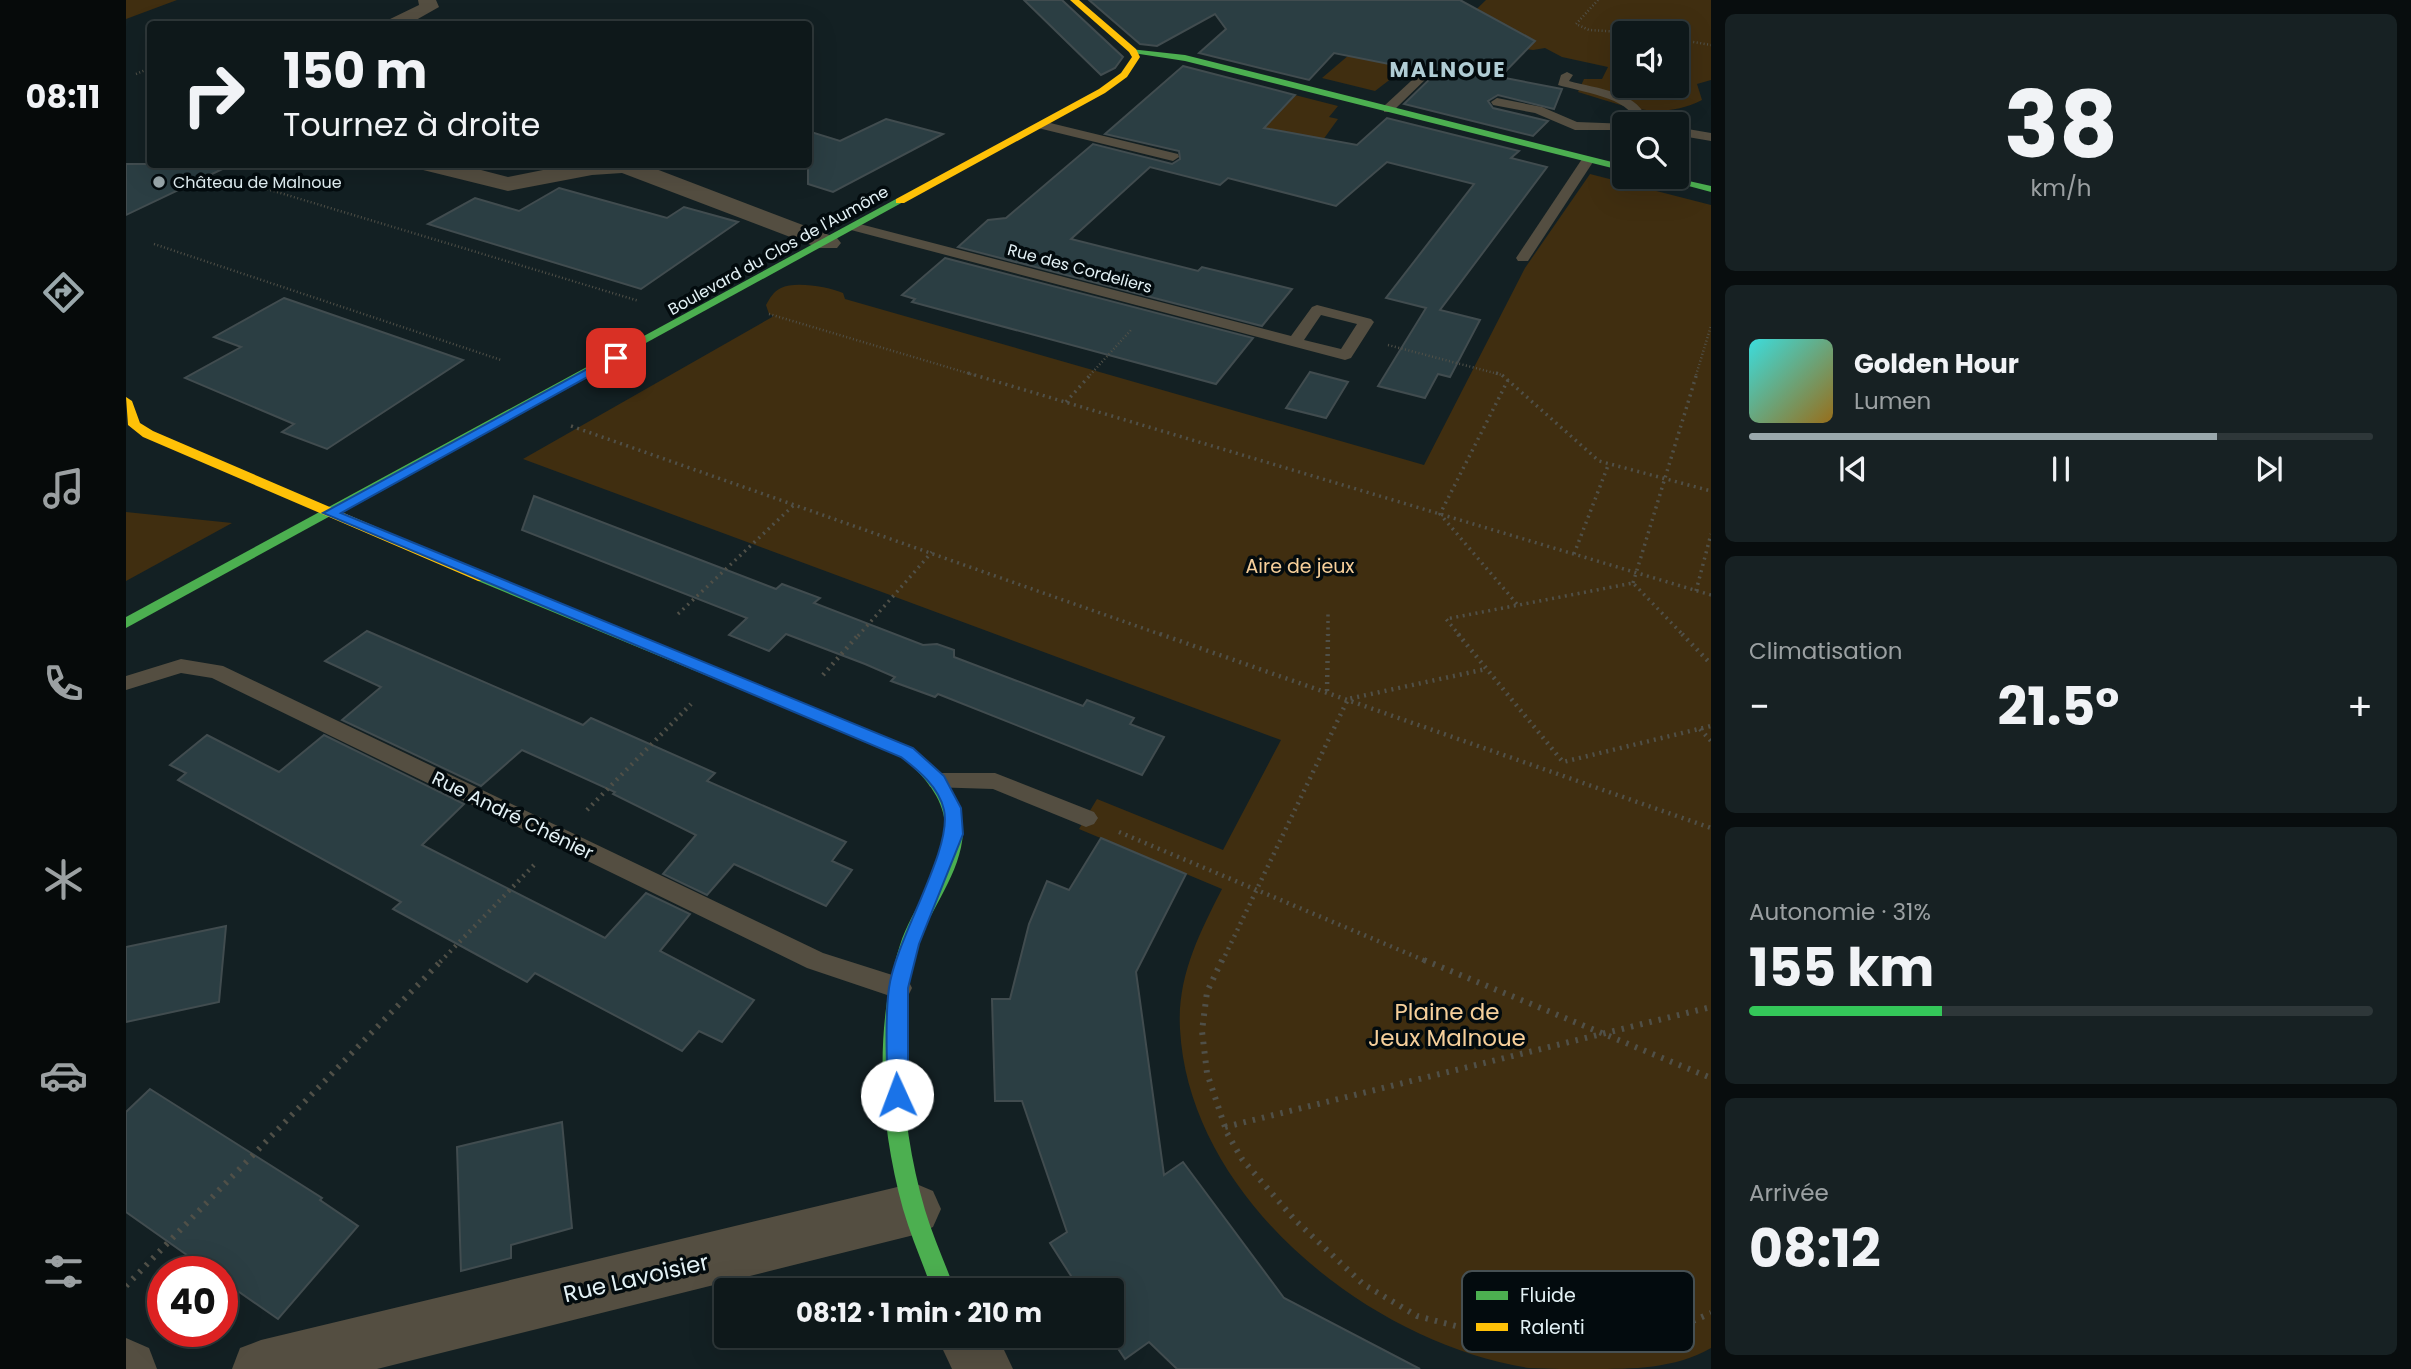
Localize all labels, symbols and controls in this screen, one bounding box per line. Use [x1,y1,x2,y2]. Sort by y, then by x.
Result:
map controls [1612,21,1689,189]
button: sound [1612,21,1689,98]
text: 150 m [283,37,428,105]
icon: right [168,49,259,140]
district label: MALNOUE [1389,55,1507,84]
text: 38 [2004,61,2118,189]
text: 08:11 [26,74,100,119]
text: Tournez à droite [283,102,540,147]
button: search [1612,112,1689,189]
place label: Château de Malnoue [173,171,342,194]
text: km/h [2030,172,2092,204]
marker: Château de Malnoue [151,174,167,190]
street label: Boulevard du Clos de l'Aumône [664,180,893,321]
street label: Rue des Cordeliers [1005,238,1155,299]
icon: directions [39,268,88,317]
pin [586,328,646,388]
icon: arrive [597,339,635,377]
text: Golden Hour [1854,346,2019,382]
text: Lumen [1854,385,1931,417]
icon: previous [1834,450,1872,488]
icon: pause [2042,450,2080,488]
icon: next [2250,450,2288,488]
icon: music [39,464,88,513]
park label: Aire de jeux [1246,553,1354,580]
text: Climatisation [1749,635,1902,667]
icon: phone [39,659,88,708]
text: 21.5° [1998,670,2119,743]
text: − [1749,680,1770,733]
text: + [2347,680,2373,733]
street label: Rue André Chénier [427,765,598,866]
icon: climate [39,855,88,904]
text: Autonomie · 31% [1749,896,1931,928]
text: 155 km [1749,931,1934,1004]
park label: Plaine de Jeux Malnoue [1368,996,1526,1054]
icon: car [39,1051,88,1100]
position arrow [860,1058,934,1132]
text: Arrivée [1749,1177,1829,1209]
text: 08:12 [1749,1212,1881,1285]
street label: Rue Lavoisier [560,1246,712,1310]
icon: filters [39,1247,88,1296]
speed limit sign: 40 [147,1256,238,1347]
legend [1462,1271,1694,1352]
text: Fluide [1520,1282,1576,1309]
text: 08:12 · 1 min · 210 m [796,1295,1042,1331]
text: Ralenti [1520,1314,1585,1341]

